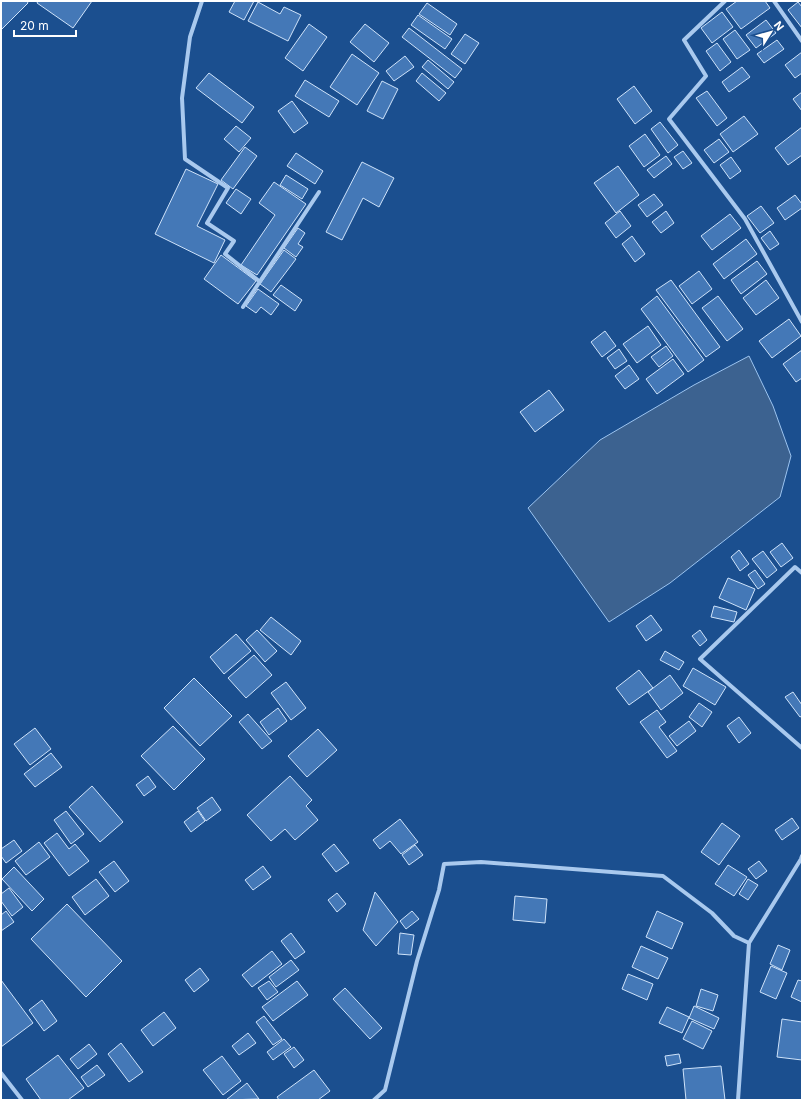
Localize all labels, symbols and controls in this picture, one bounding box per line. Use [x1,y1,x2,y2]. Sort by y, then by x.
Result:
scale bar [14,12,76,38]
north arrow [751,12,791,52]
text: 20 m [20,18,49,33]
text: N [771,18,787,34]

